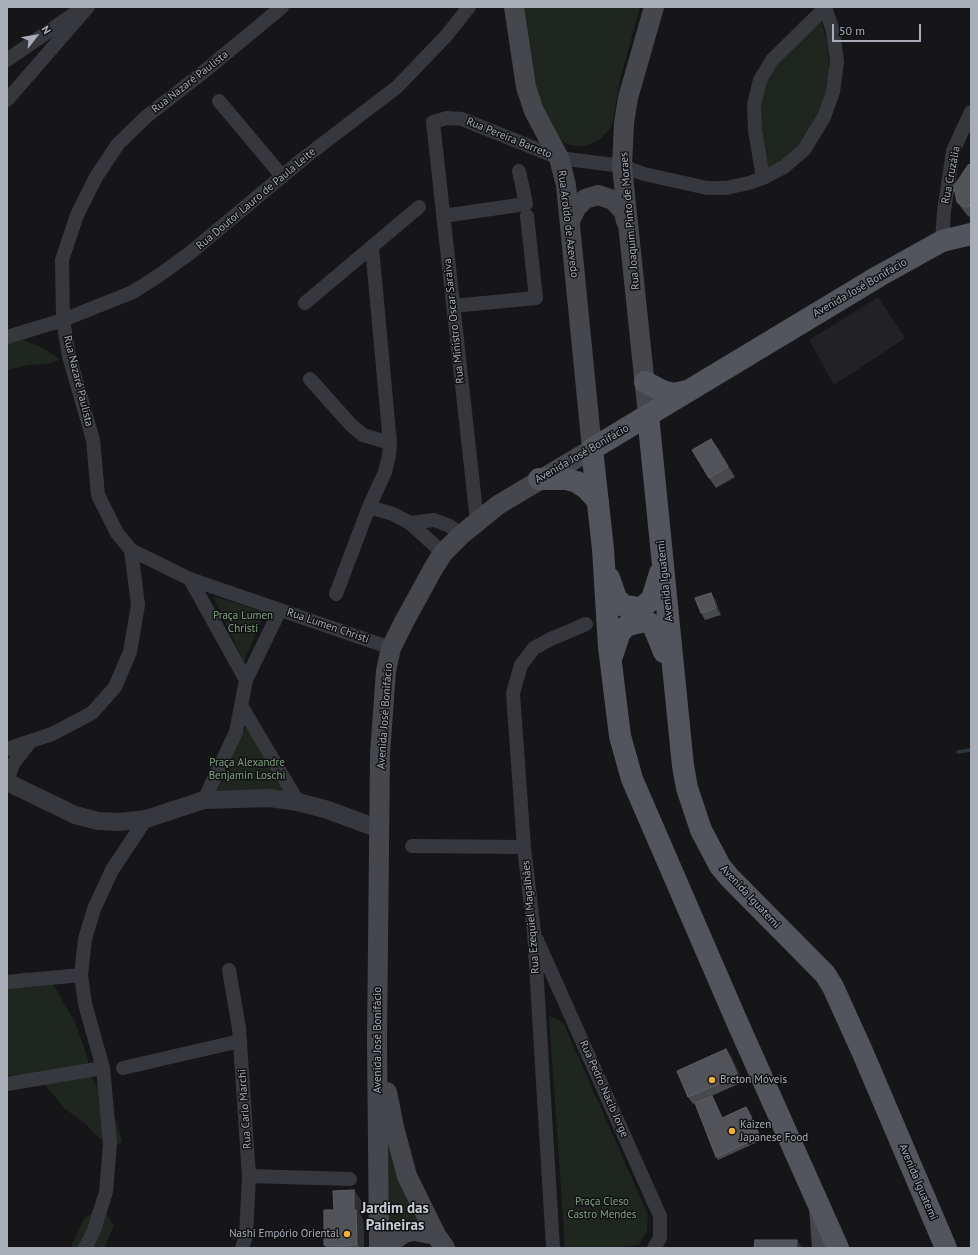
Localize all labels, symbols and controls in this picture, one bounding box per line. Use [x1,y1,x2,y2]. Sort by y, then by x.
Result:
north arrow [16,16,56,56]
scale bar [834,16,923,42]
text: N [38,23,54,37]
text: 50 m [839,23,865,38]
street label: Rua Nazaré Paulista [149,48,231,116]
street label: Rua Pereira Barreto [464,115,554,161]
street label: Rua Doutor Lauro de Paula Leite [194,145,318,253]
street label: Rua Cruzália [939,145,963,205]
street label: Rua Joaquim Pinto de Moraes [617,152,643,290]
street label: Rua Aroldo de Azevedo [555,170,581,278]
street label: Avenida José Bonifácio [811,256,909,320]
street label: Rua Ministro Oscar Saraiva [441,258,467,384]
street label: Rua Nazaré Paulista [60,334,96,428]
street label: Avenida José Bonifácio [533,422,631,486]
street label: Avenida Iguatemi [654,540,676,622]
street label: Rua Lumen Christi [285,606,371,646]
park label: Praça Lumen Christi [213,609,273,635]
street label: Avenida José Bonifácio [375,662,395,770]
park label: Praça Alexandre Benjamin Loschi [209,756,285,782]
street label: Rua Ezequiel Magalhães [519,860,543,974]
street label: Avenida Iguatemi [717,863,783,931]
street label: Avenida José Bonifácio [371,987,385,1093]
street label: Rua Pedro Nacib Jorge [577,1039,631,1139]
street label: Rua Carlo Marchi [236,1069,254,1149]
place label: Breton Móveis [720,1073,787,1087]
marker: Breton Móveis [707,1075,717,1085]
place label: Kaizen Japanese Food [740,1118,808,1144]
marker: Kaizen Japanese Food [727,1126,737,1136]
street label: Avenida Iguatemi [896,1142,940,1222]
park label: Praça Cleso Castro Mendes [568,1195,636,1221]
district label: Jardim das Paineiras [361,1200,429,1235]
place label: Nashi Empório Oriental [229,1227,339,1241]
marker: Nashi Empório Oriental [342,1229,352,1239]

